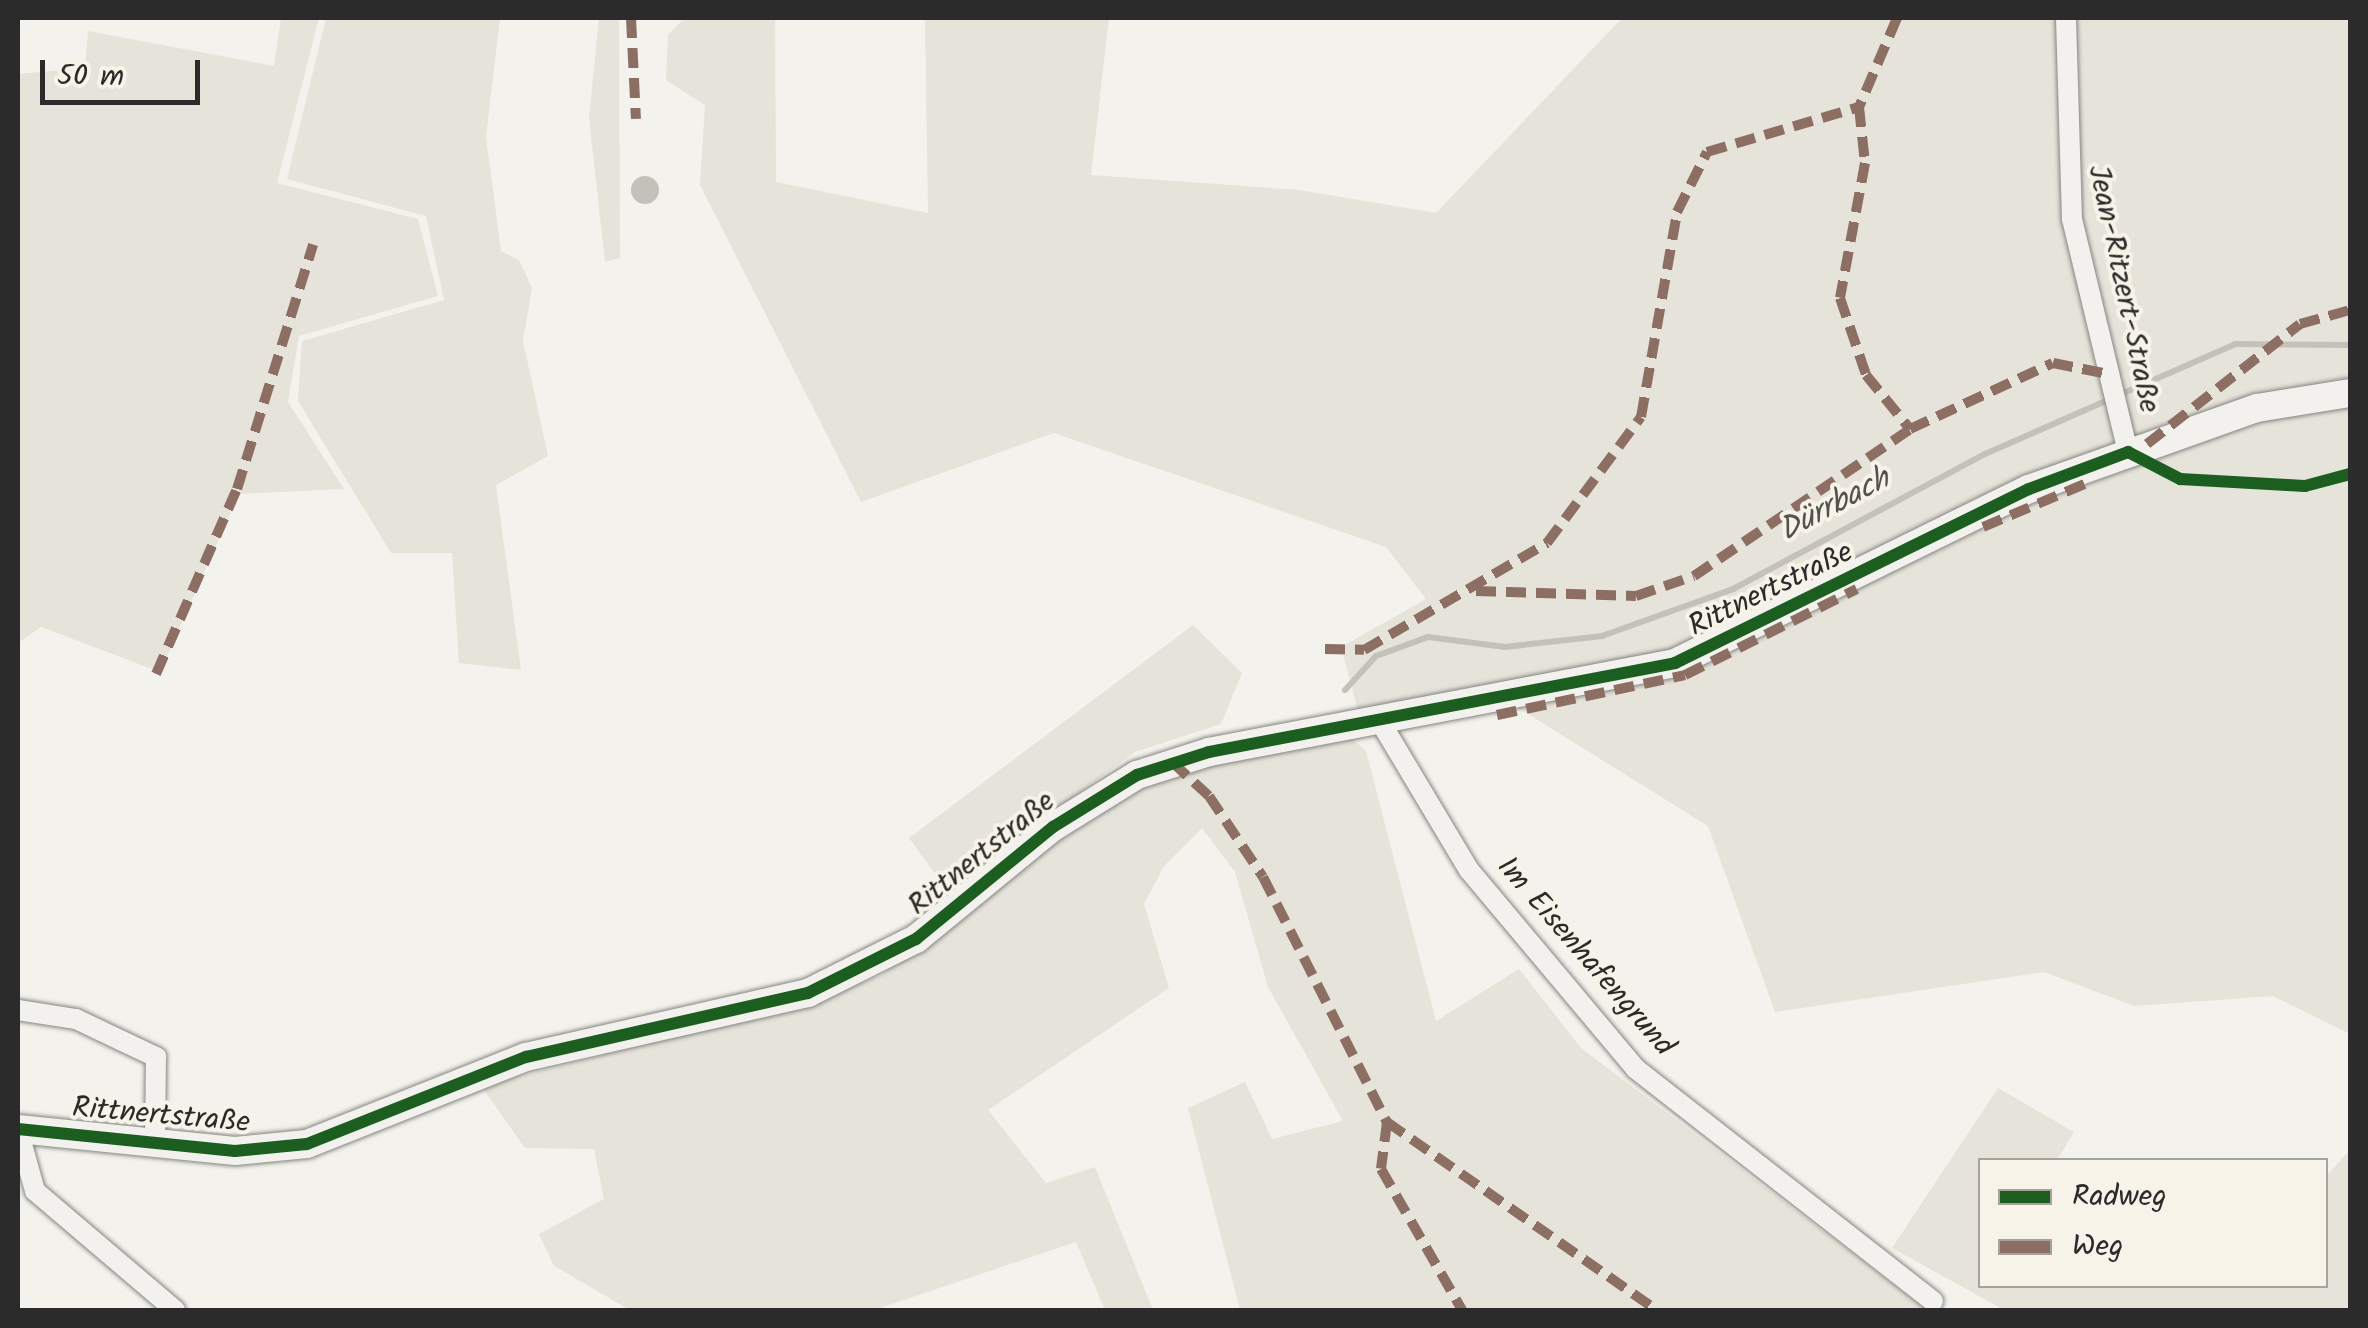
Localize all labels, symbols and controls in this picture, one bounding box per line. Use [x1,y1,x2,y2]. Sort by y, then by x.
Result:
scale bar [45,40,205,102]
text: 50 m [57,53,124,101]
street label: Jean-Ritzert-Straße [2079,162,2167,416]
water label: Dürrbach [1773,461,1897,551]
street label: Rittnertstraße [1683,535,1859,645]
street label: Rittnertstraße [901,784,1063,924]
street label: Im Eisenhafengrund [1489,850,1681,1064]
street label: Rittnertstraße [71,1090,251,1142]
legend [1978,1158,2328,1288]
text: Radweg [2072,1173,2167,1221]
text: Weg [2072,1223,2123,1271]

